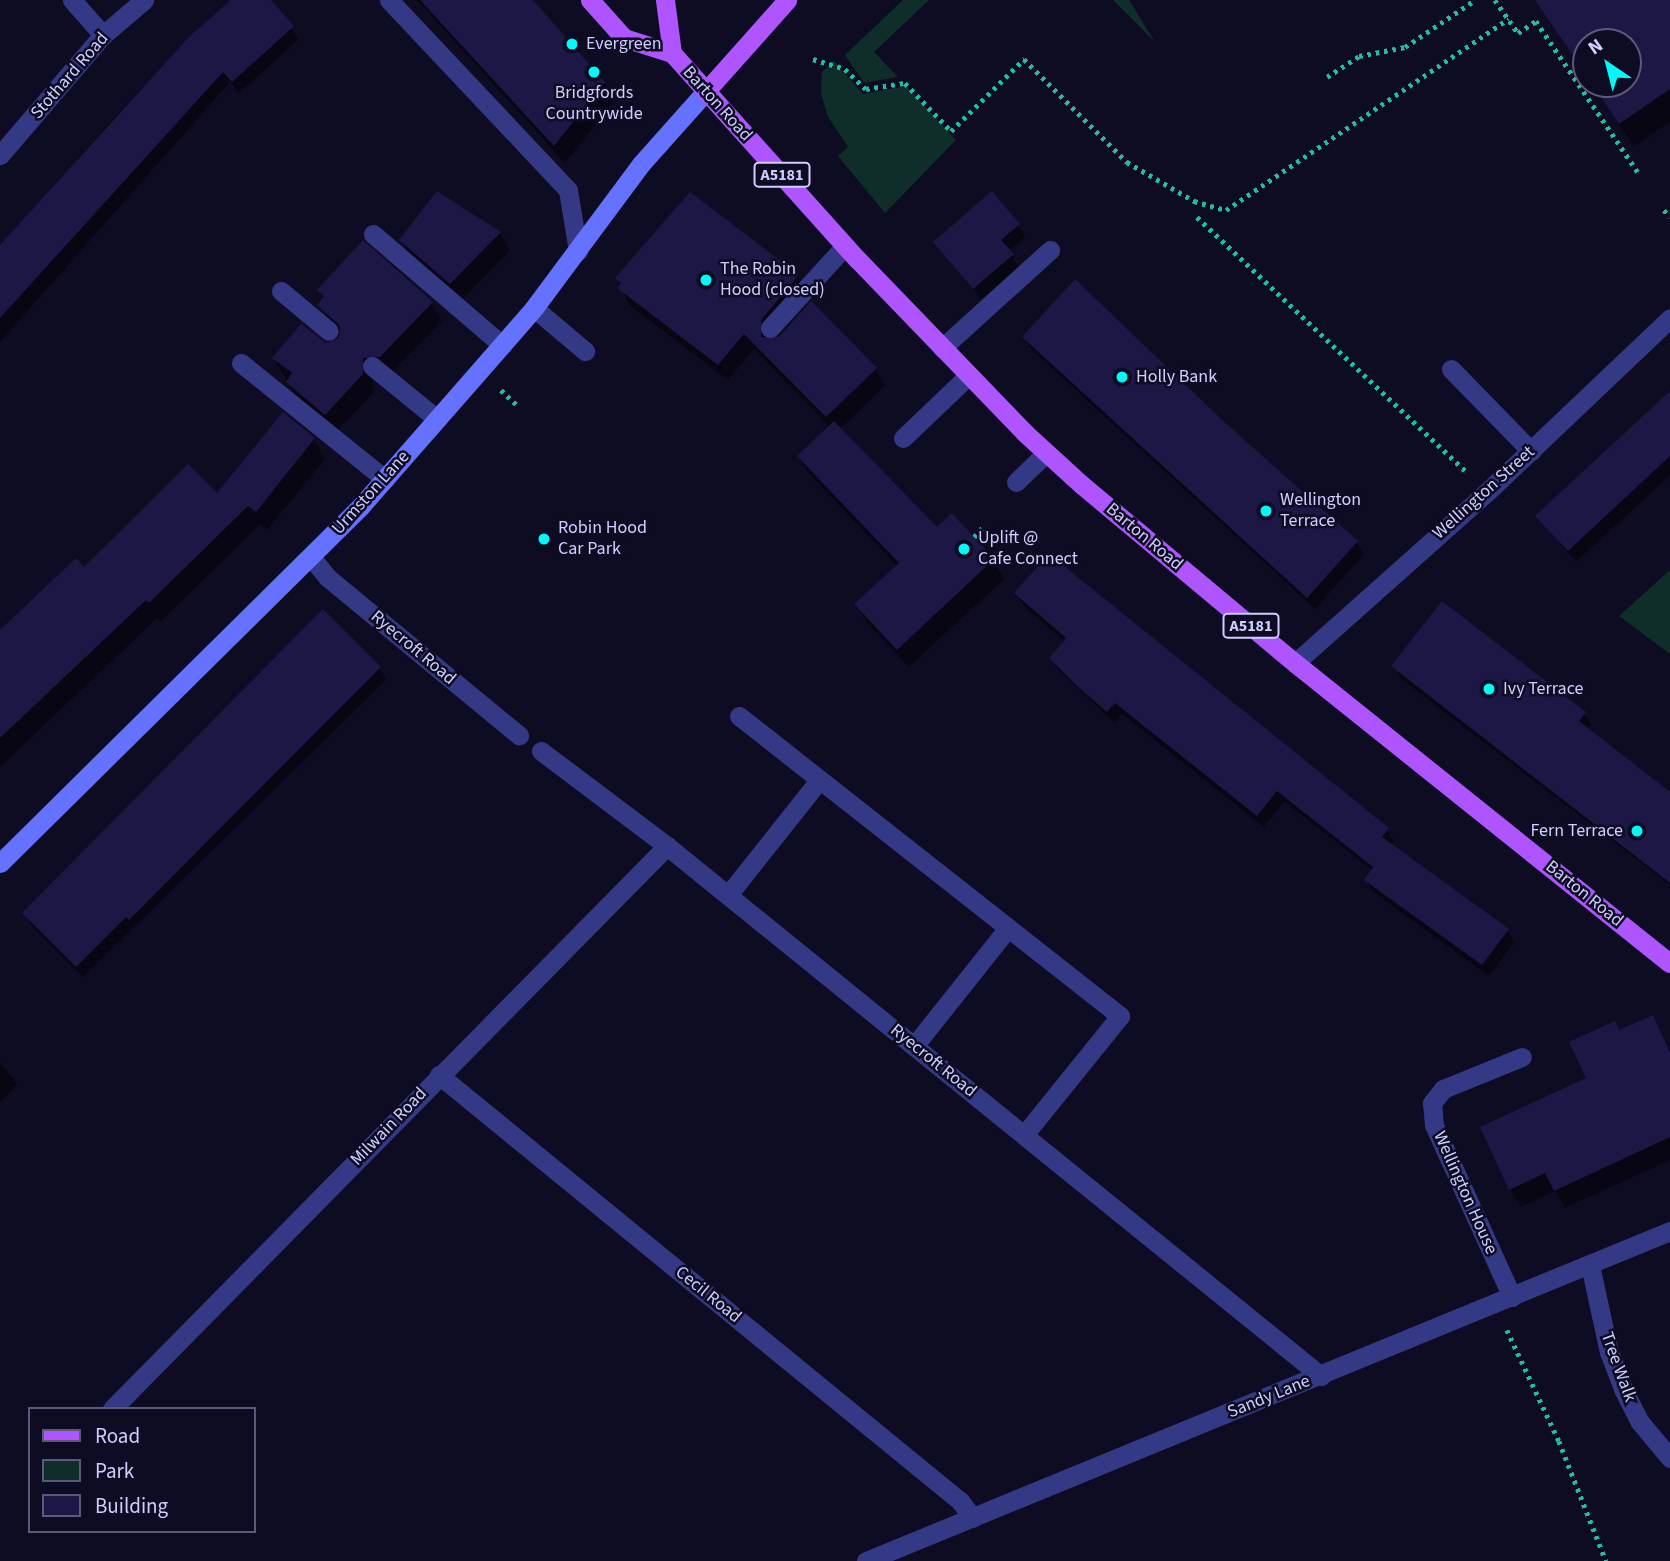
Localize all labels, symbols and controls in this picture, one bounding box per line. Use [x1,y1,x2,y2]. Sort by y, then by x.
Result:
street label: Stothard Road [27,28,113,124]
north arrow [1572,28,1642,98]
text: N [1583,32,1609,62]
place label: Evergreen [586,33,661,55]
marker: Evergreen [564,36,580,52]
street label: Barton Road [678,62,756,146]
marker: Bridgfords Countrywide [586,64,602,80]
place label: Bridgfords Countrywide [545,83,643,126]
road number: A5181 [752,162,812,188]
place label: The Robin Hood (closed) [720,259,825,302]
marker: The Robin Hood (closed) [698,272,714,288]
place label: Holly Bank [1136,366,1217,388]
marker: Holly Bank [1114,369,1130,385]
street label: Wellington Street [1429,442,1539,544]
street label: Urmston Lane [328,447,414,539]
place label: Wellington Terrace [1280,490,1361,532]
street label: Barton Road [1101,499,1187,575]
marker: Wellington Terrace [1258,503,1274,519]
place label: Robin Hood Car Park [558,518,647,560]
place label: Uplift @ Cafe Connect [978,528,1078,570]
marker: Robin Hood Car Park [536,531,552,547]
marker: Uplift @ Cafe Connect [956,541,972,557]
street label: Ryecroft Road [366,606,460,690]
road number: A5181 [1221,614,1281,638]
place label: Ivy Terrace [1503,678,1583,700]
marker: Ivy Terrace [1481,681,1497,697]
place label: Fern Terrace [1530,820,1623,842]
marker: Fern Terrace [1629,823,1645,839]
street label: Barton Road [1541,856,1627,932]
street label: Ryecroft Road [886,1020,980,1102]
street label: Milwain Road [346,1083,432,1171]
street label: Wellington House [1428,1128,1502,1258]
street label: Cecil Road [671,1262,745,1328]
street label: Tree Walk [1595,1329,1641,1405]
street label: Sandy Lane [1225,1371,1313,1423]
legend [28,1407,256,1533]
text: Road [95,1421,140,1451]
text: Park [95,1456,134,1486]
text: Building [95,1491,168,1521]

